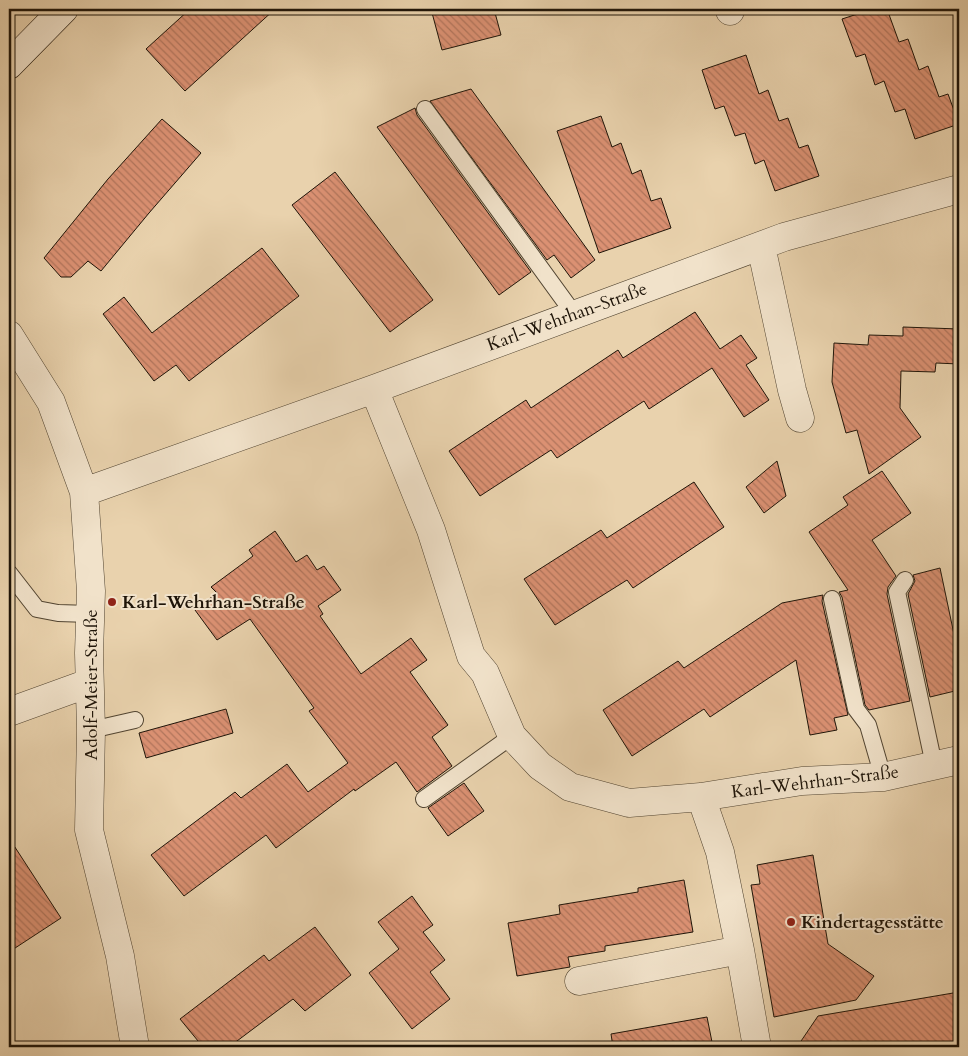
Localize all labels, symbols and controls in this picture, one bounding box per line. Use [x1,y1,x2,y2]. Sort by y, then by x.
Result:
street label: Karl-Wehrhan-Straße [483,276,651,358]
place label: Karl-Wehrhan-Straße [122,590,305,615]
marker: Karl-Wehrhan-Straße [106,596,118,608]
street label: Adolf-Meier-Straße [79,609,104,761]
street label: Karl-Wehrhan-Straße [730,759,900,805]
place label: Kindertagesstätte [801,910,944,935]
marker: Kindertagesstätte [785,916,797,928]

